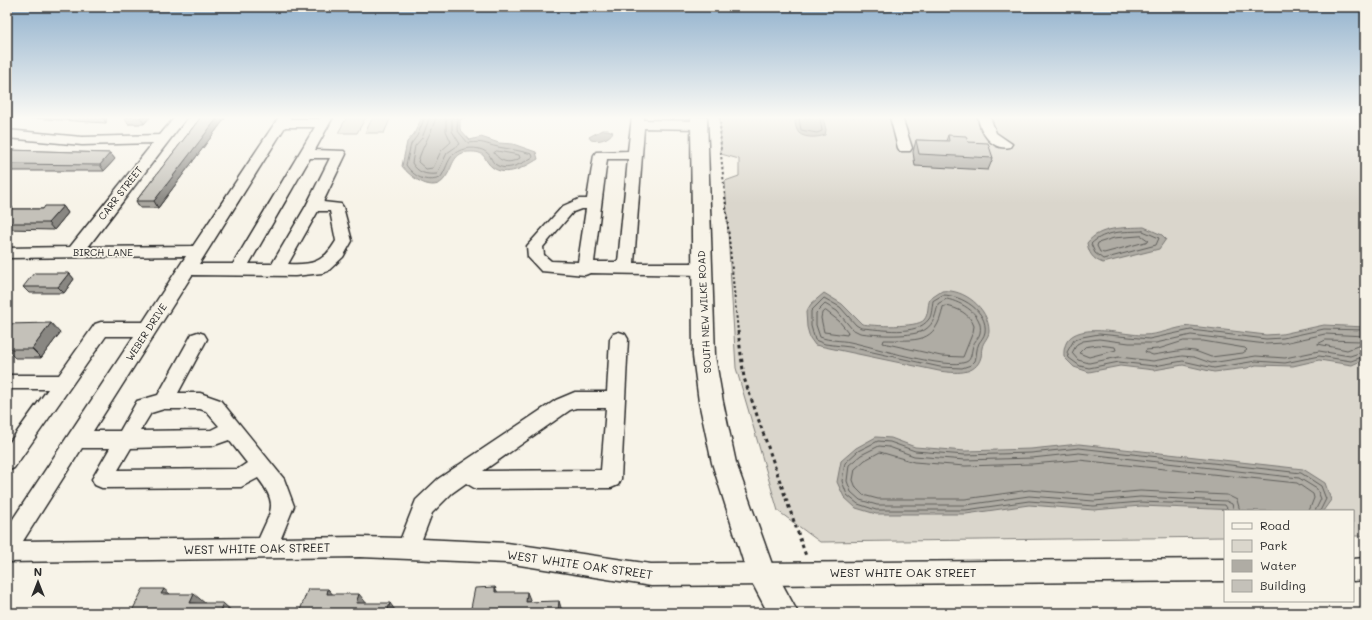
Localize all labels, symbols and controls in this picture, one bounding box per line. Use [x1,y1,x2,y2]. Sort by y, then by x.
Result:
street label: CARR STREET [95,163,146,223]
street label: BIRCH LANE [73,245,133,259]
street label: SOUTH NEW WILKE ROAD [694,250,714,374]
street label: WEBER DRIVE [122,300,170,363]
legend [1224,510,1354,602]
text: Road [1260,517,1290,533]
text: Park [1260,537,1287,553]
street label: WEST WHITE OAK STREET [183,539,331,557]
street label: WEST WHITE OAK STREET [506,546,654,582]
text: Water [1260,557,1297,573]
north arrow [18,562,58,602]
text: N [34,564,42,579]
street label: WEST WHITE OAK STREET [830,564,977,580]
text: Building [1260,577,1306,593]

